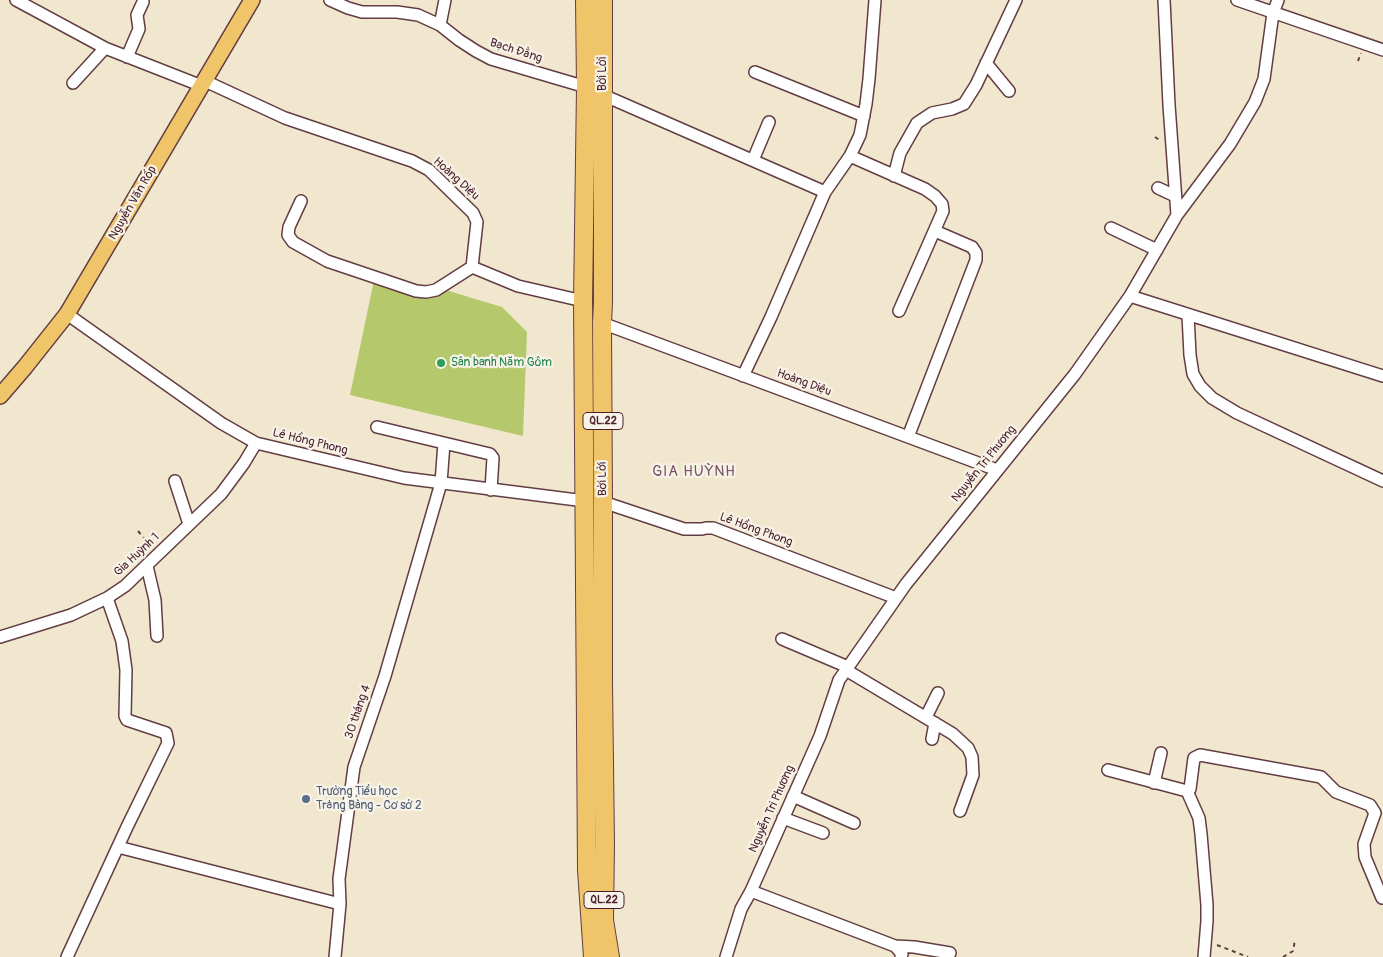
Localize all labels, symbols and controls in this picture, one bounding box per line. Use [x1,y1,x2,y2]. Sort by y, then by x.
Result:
street label: Bạch Đằng [488,36,544,66]
street label: Bời Lời [596,57,610,91]
street label: Hoàng Diệu [430,155,482,203]
street label: Nguyễn Văn Rốp [106,163,160,243]
place label: Sân banh Năm Gôm [451,356,552,370]
marker: Sân banh Năm Gôm [435,357,447,369]
street label: Hoàng Diệu [775,366,833,400]
road number: QL.22 [583,412,623,430]
street label: Nguyễn Tri Phương [949,423,1019,505]
street label: Lê Hồng Phong [271,426,349,458]
street label: Bời Lời [596,462,610,496]
district label: GIA HUỲNH [651,463,737,481]
street label: Lê Hồng Phong [717,510,795,550]
street label: Gia Huỳnh 1 [111,530,163,580]
street label: 30 tháng 4 [342,683,374,741]
street label: Nguyễn Tri Phương [746,763,798,855]
place label: Trường Tiểu học Trảng Bàng - Cơ sở 2 [316,785,422,813]
marker: Trường Tiểu học Trảng Bàng - Cơ sở 2 [300,793,312,805]
road number: QL.22 [584,892,624,908]

